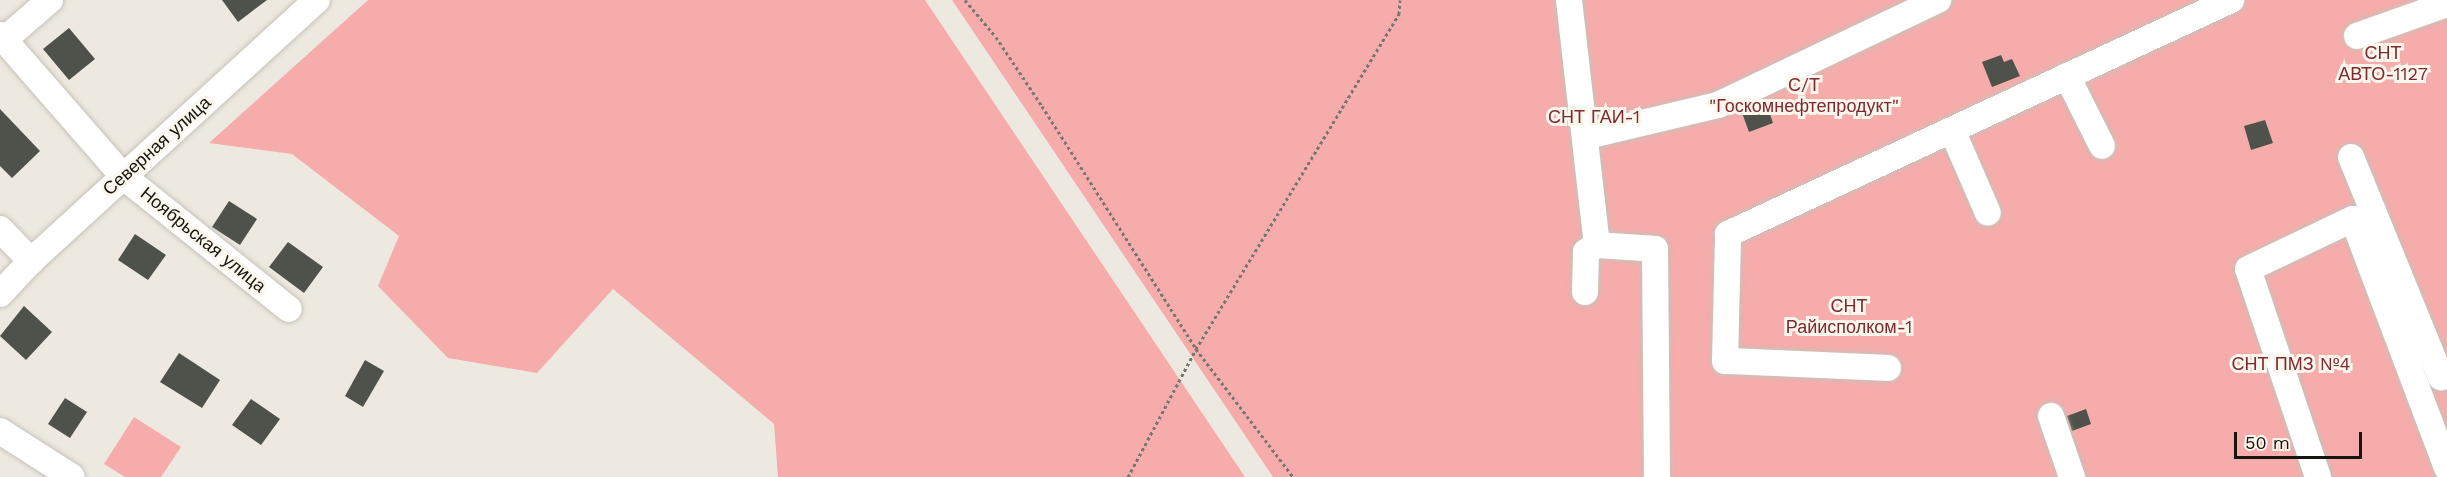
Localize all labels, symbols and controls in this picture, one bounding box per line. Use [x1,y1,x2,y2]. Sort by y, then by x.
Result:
park label: СНТ АВТО-1127 [2338,43,2428,86]
park label: С/Т "Госкомнефтепродукт" [1709,75,1899,118]
street label: Северная улица [99,92,215,200]
park label: СНТ ГАИ-1 [1548,106,1640,128]
street label: Ноябрьская улица [136,183,270,297]
park label: СНТ Райисполком-1 [1786,296,1912,338]
park label: СНТ ПМЗ №4 [2232,353,2350,375]
scale bar [2237,420,2364,458]
text: 50 m [2245,432,2290,453]

